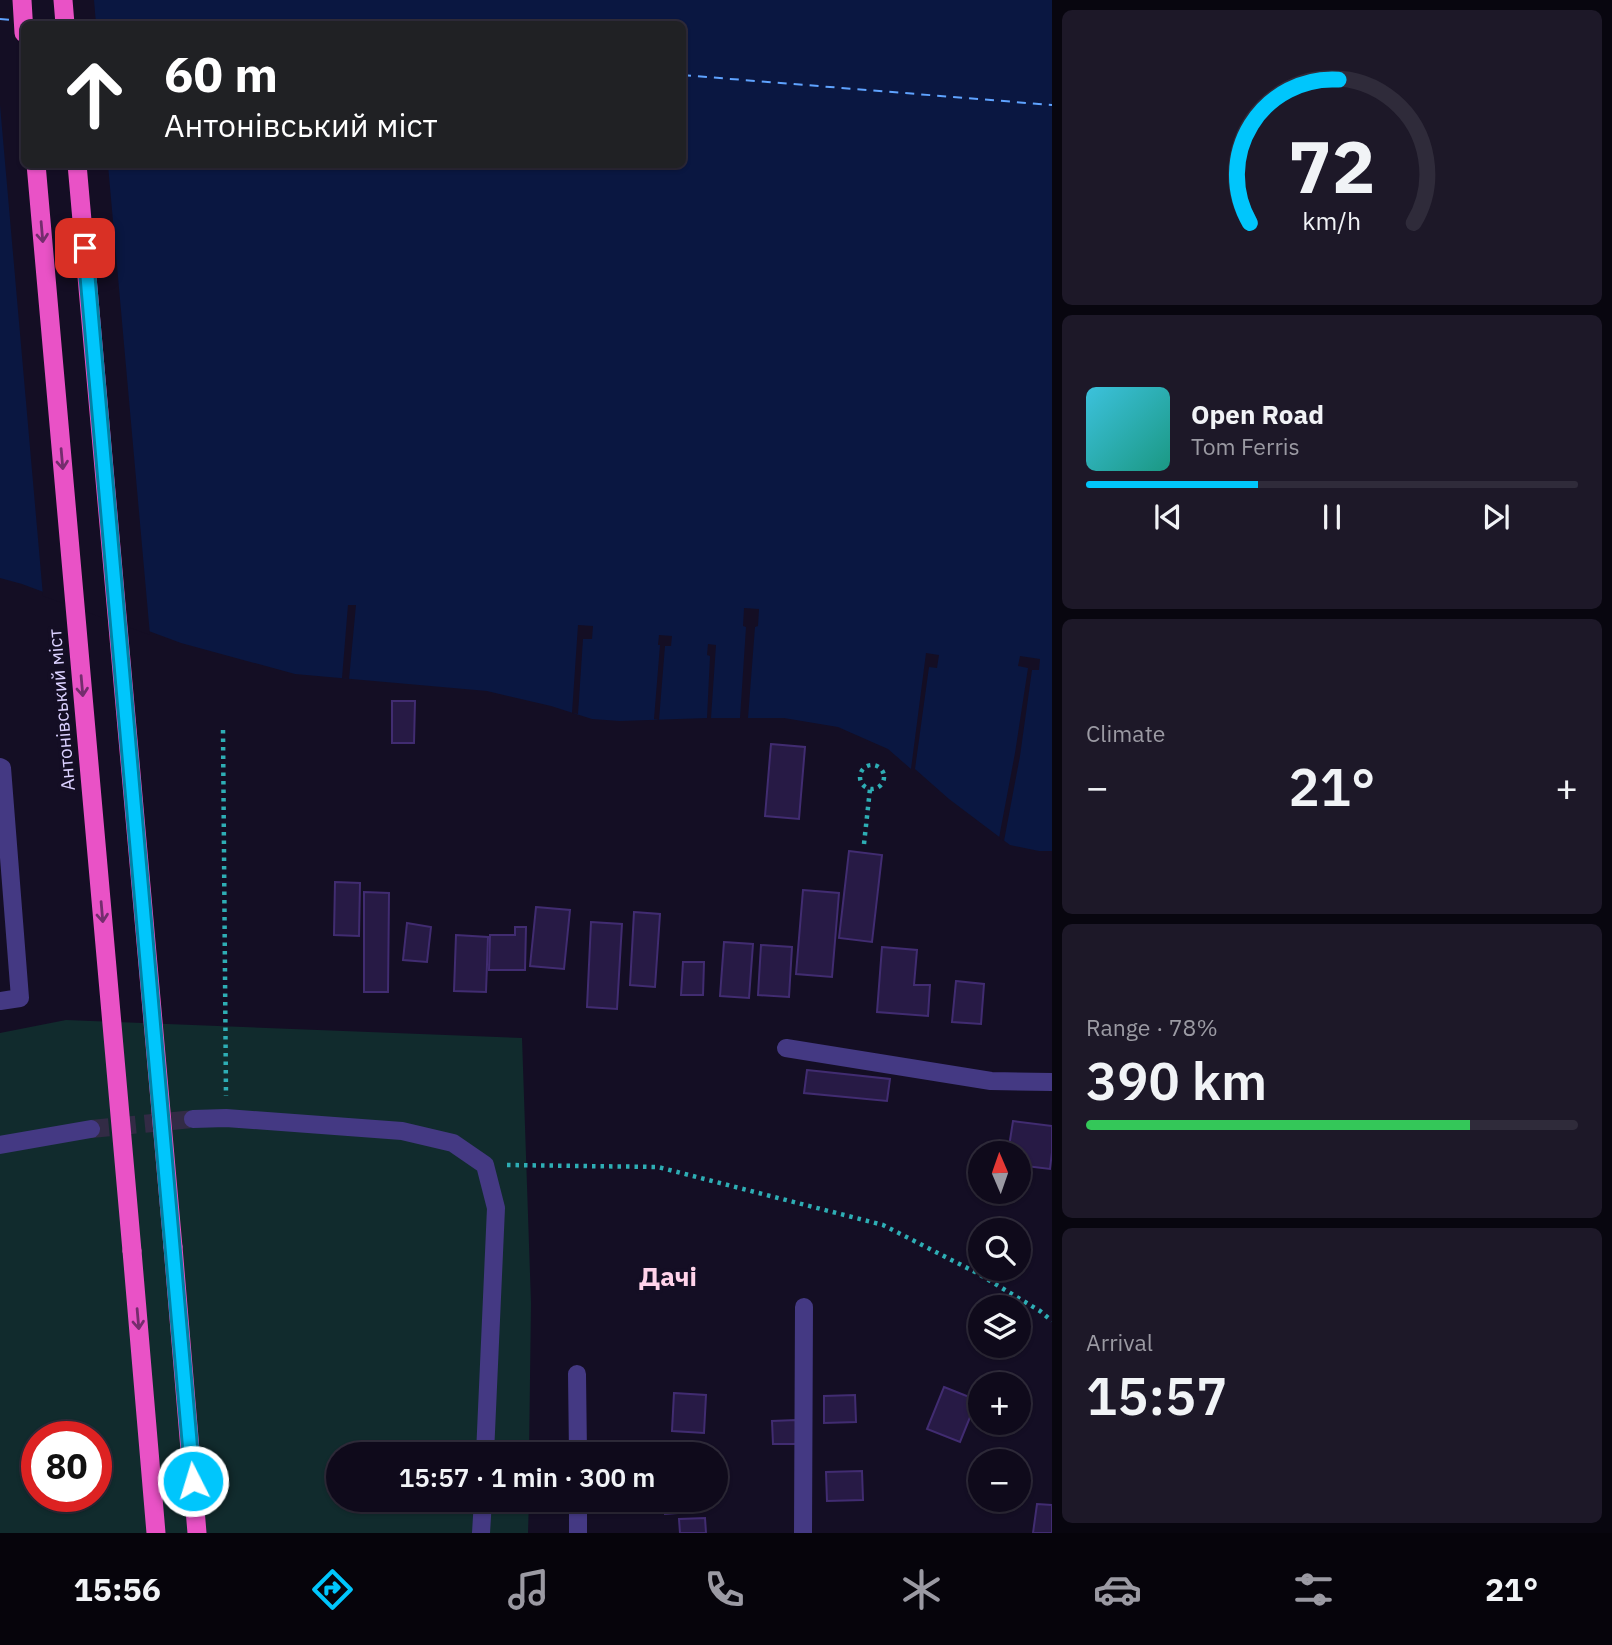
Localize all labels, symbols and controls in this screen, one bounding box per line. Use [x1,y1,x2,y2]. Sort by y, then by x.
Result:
text: 60 m [164,42,278,105]
icon: ahead [49,49,140,140]
text: Антонівський міст [164,104,438,146]
text: 72 [1288,119,1376,214]
text: km/h [1303,204,1361,237]
pin [55,218,115,278]
one-way arrow [36,221,49,243]
icon: arrive [66,229,104,267]
text: Open Road [1191,397,1324,431]
text: Tom Ferris [1191,431,1300,461]
one-way arrow [56,447,69,470]
icon: previous [1149,498,1187,536]
icon: pause [1313,498,1351,536]
icon: next [1477,498,1515,536]
street label: Антонівський міст [42,628,80,792]
one-way arrow [76,674,89,697]
text: Climate [1086,718,1165,748]
text: 21° [1289,753,1375,820]
text: − [1086,762,1109,811]
text: + [1555,762,1578,811]
one-way arrow [96,901,109,923]
text: Range · 78% [1086,1012,1218,1042]
text: 390 km [1086,1047,1267,1114]
north arrow [968,1141,1031,1204]
map controls [968,1141,1031,1512]
button: search [968,1218,1031,1281]
district label: Дачі [639,1259,697,1293]
button: layers [968,1295,1031,1358]
one-way arrow [132,1307,145,1330]
text: Arrival [1086,1327,1153,1357]
text: 15:57 [1086,1362,1227,1429]
button: + [968,1372,1031,1435]
speed limit sign: 80 [21,1421,112,1512]
position arrow [156,1444,230,1518]
button: − [968,1449,1031,1512]
text: 15:57 · 1 min · 300 m [399,1460,655,1494]
icon: directions [308,1565,357,1614]
icon: music [504,1565,553,1614]
icon: phone [700,1565,749,1614]
icon: climate [897,1565,946,1614]
icon: car [1093,1565,1142,1614]
icon: filters [1289,1565,1338,1614]
text: 15:56 [74,1568,161,1610]
text: 21° [1485,1568,1538,1610]

